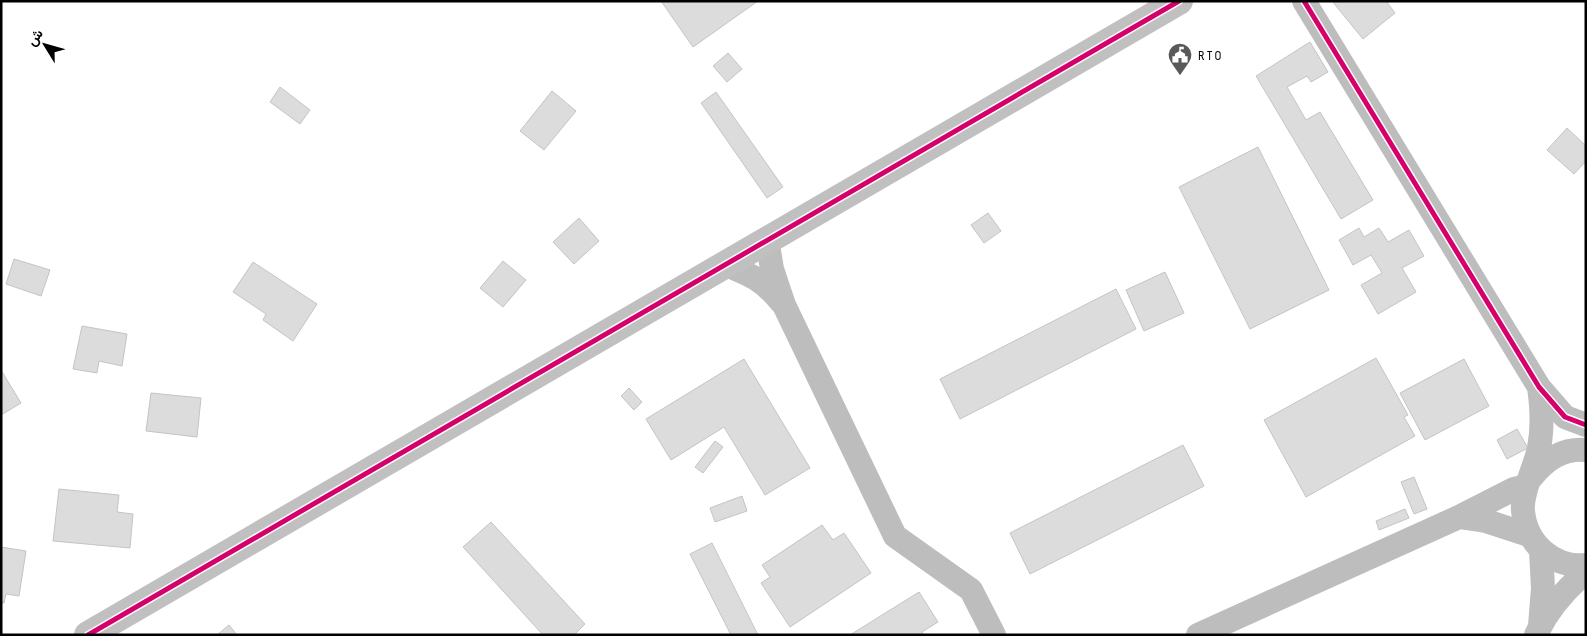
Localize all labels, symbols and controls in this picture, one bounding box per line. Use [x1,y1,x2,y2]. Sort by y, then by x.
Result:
north arrow [20,20,70,70]
text: ش [23,26,47,49]
public building icon: R T O [1167,42,1193,76]
place label: R T O [1198,47,1222,64]

